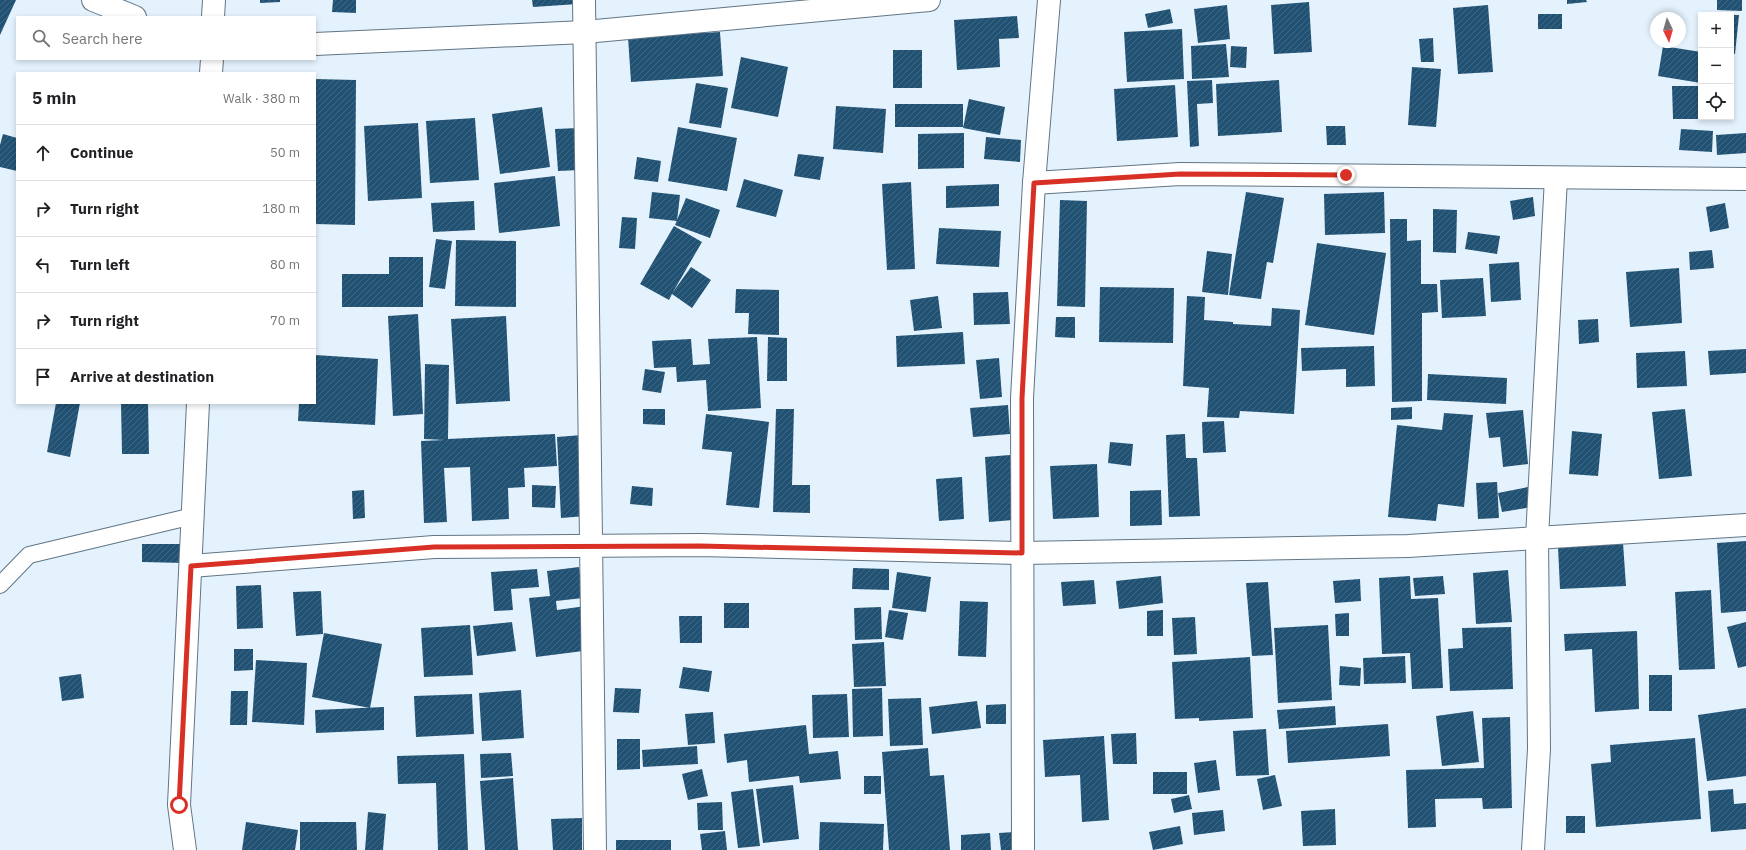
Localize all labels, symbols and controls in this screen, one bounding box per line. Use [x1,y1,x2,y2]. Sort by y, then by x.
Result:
north arrow [1650,12,1686,48]
map controls [1698,12,1734,120]
button: + [1698,12,1734,48]
search box [16,16,316,60]
icon: search [30,27,52,49]
text: Search here [62,29,142,48]
button: − [1698,48,1734,84]
button: locate [1698,84,1734,120]
text: 5 min [32,87,76,109]
text: Walk · 380 m [223,90,300,107]
icon: ahead [32,142,54,164]
text: Continue [70,143,134,162]
text: 50 m [270,144,300,161]
route end [1337,166,1355,184]
icon: right [32,198,54,220]
text: Turn right [70,199,139,218]
text: 180 m [262,200,300,217]
icon: left [32,254,54,276]
text: Turn left [70,255,130,274]
text: 80 m [270,256,300,273]
icon: right [32,310,54,332]
text: Turn right [70,311,139,330]
text: 70 m [270,312,300,329]
icon: arrive [32,366,54,388]
text: Arrive at destination [70,367,214,386]
route start [170,796,188,814]

